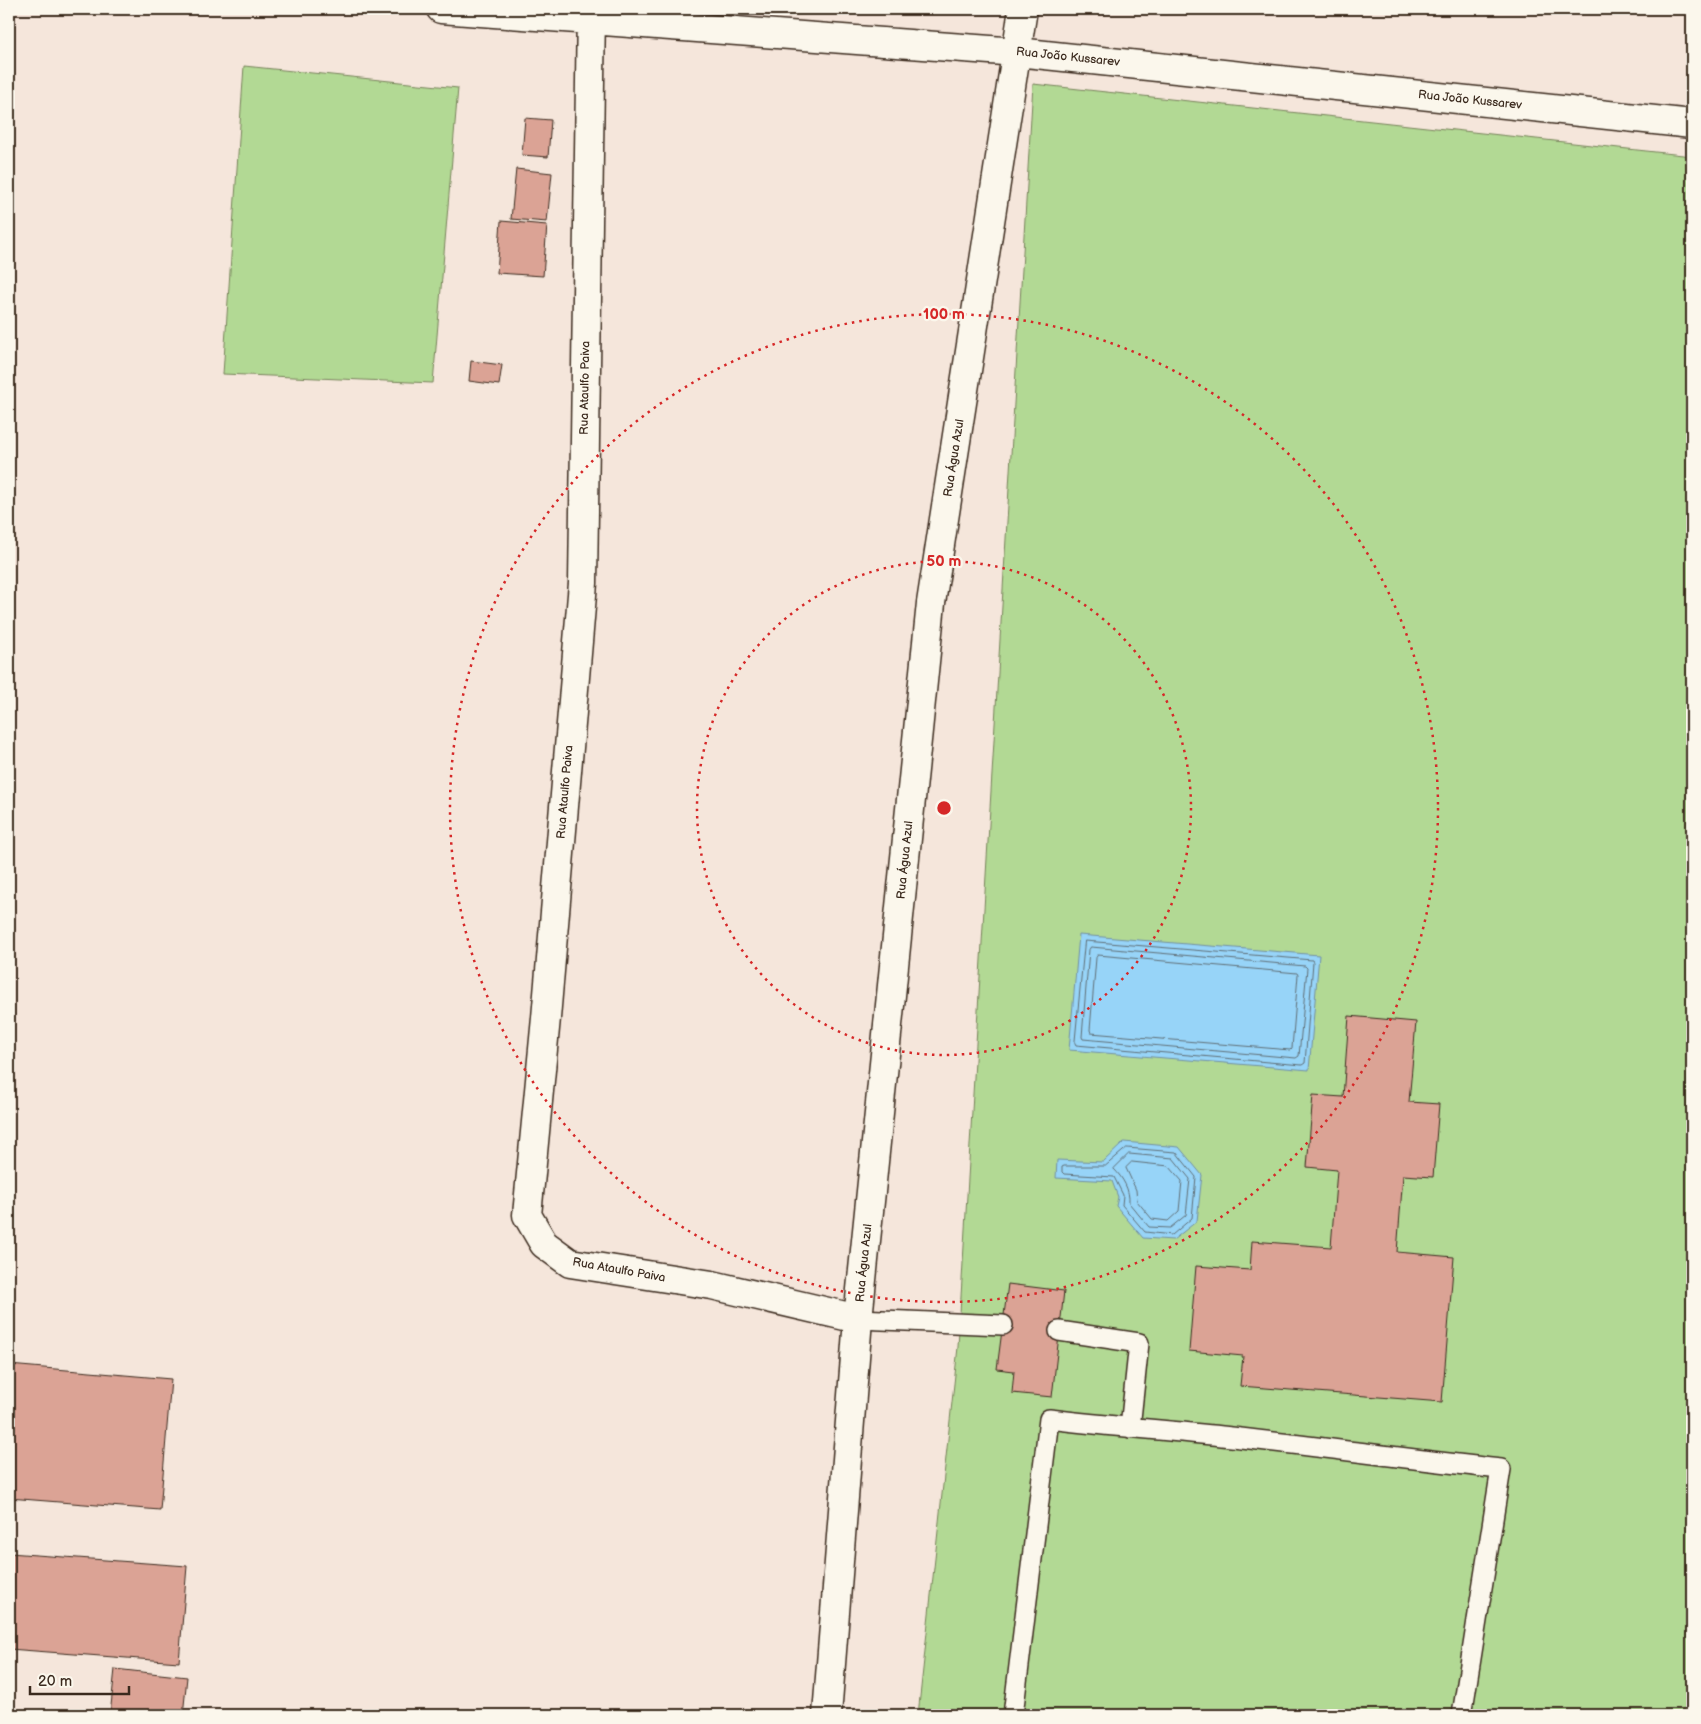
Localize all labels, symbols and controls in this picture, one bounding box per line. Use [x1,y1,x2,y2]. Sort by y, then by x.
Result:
street label: Rua João Kussarev [1015,44,1121,70]
street label: Rua João Kussarev [1417,87,1523,113]
text: 100 m [923,305,965,324]
street label: Rua Ataulfo Paiva [577,341,593,435]
street label: Rua Água Azul [938,418,968,498]
text: 50 m [927,552,962,571]
street label: Rua Ataulfo Paiva [553,744,577,839]
centre of rings [935,799,953,817]
street label: Rua Água Azul [891,820,917,900]
street label: Rua Água Azul [850,1223,876,1303]
street label: Rua Ataulfo Paiva [571,1254,667,1286]
scale bar [30,1664,129,1696]
text: 20 m [38,1672,72,1691]

